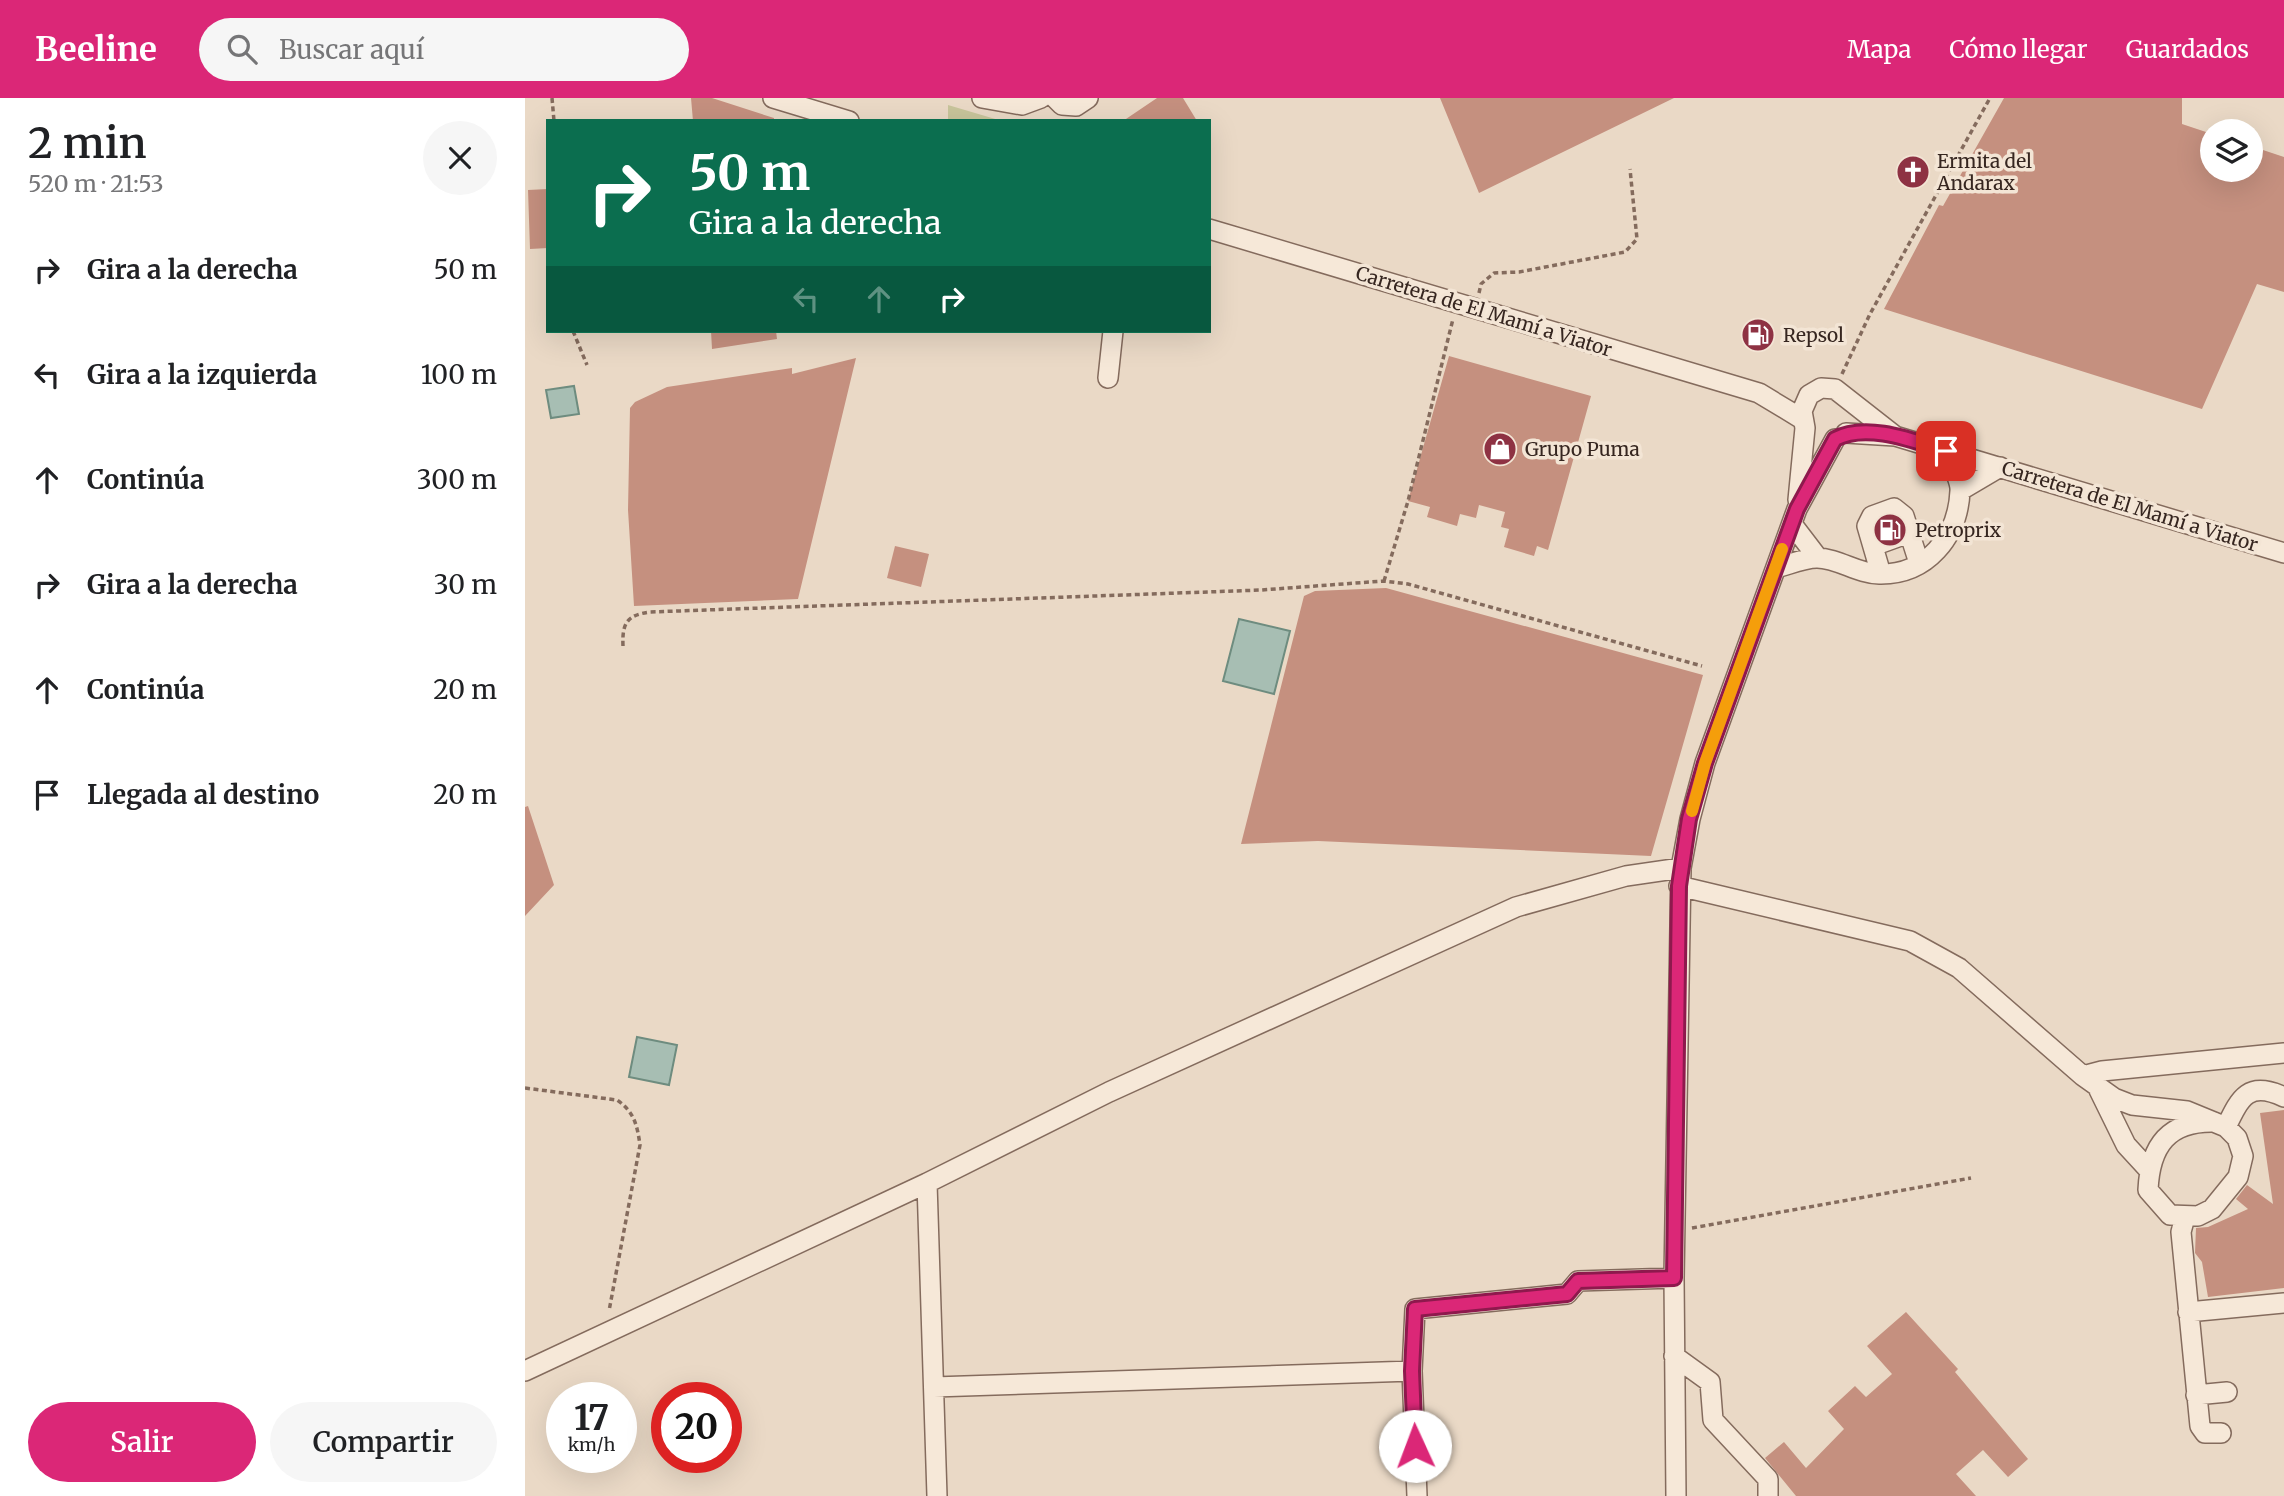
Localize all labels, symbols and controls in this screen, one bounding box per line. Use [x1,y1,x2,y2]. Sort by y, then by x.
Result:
search box [199,18,689,81]
text: Beeline [35,29,157,70]
icon: search [223,30,261,68]
text: Buscar aquí [279,33,424,66]
text: Mapa [1847,34,1911,65]
text: Cómo llegar [1949,34,2088,65]
text: Guardados [2126,34,2249,65]
text: 2 min [28,117,147,169]
map controls [2200,119,2263,182]
button: layers [2200,119,2263,182]
button: close [423,121,497,195]
text: 50 m [689,142,810,203]
icon: right [574,147,665,238]
place label: Ermita del Andarax [1936,149,2032,195]
church icon: Ermita del Andarax [1894,153,1932,191]
text: 520 m · 21:53 [28,169,164,198]
text: Gira a la derecha [689,203,942,243]
icon: right [28,251,66,289]
text: Gira a la derecha [87,253,298,286]
text: 50 m [433,253,497,286]
street label: Carretera de El Mamí a Viator [1353,261,1615,362]
icon: left [787,280,825,318]
icon: ahead [860,280,898,318]
icon: right [933,280,971,318]
fuel station icon: Repsol [1739,316,1777,354]
place label: Repsol [1783,323,1844,347]
icon: left [28,356,66,394]
text: Gira a la izquierda [87,358,317,391]
text: 100 m [421,358,497,391]
pin [1916,421,1976,481]
shop icon: Grupo Puma [1481,430,1519,468]
icon: arrive [1927,432,1965,470]
place label: Grupo Puma [1525,437,1640,461]
street label: Carretera de El Mamí a Viator [1999,456,2261,557]
icon: ahead [28,461,66,499]
text: Continúa [87,463,205,496]
text: 300 m [417,463,497,496]
fuel station icon: Petroprix [1871,511,1909,549]
place label: Petroprix [1915,518,2002,542]
icon: right [28,566,66,604]
text: Gira a la derecha [87,568,298,601]
text: 30 m [434,568,497,601]
icon: ahead [28,671,66,709]
text: Continúa [87,673,205,706]
text: 20 m [433,673,497,706]
icon: arrive [28,776,66,814]
text: Llegada al destino [87,778,319,811]
text: 20 m [433,778,497,811]
speed limit sign: 20 [651,1382,742,1473]
text: 17 [574,1396,609,1440]
button: Salir [28,1402,256,1482]
button: Compartir [270,1402,497,1482]
position arrow [1378,1409,1452,1483]
text: km/h [568,1433,615,1456]

